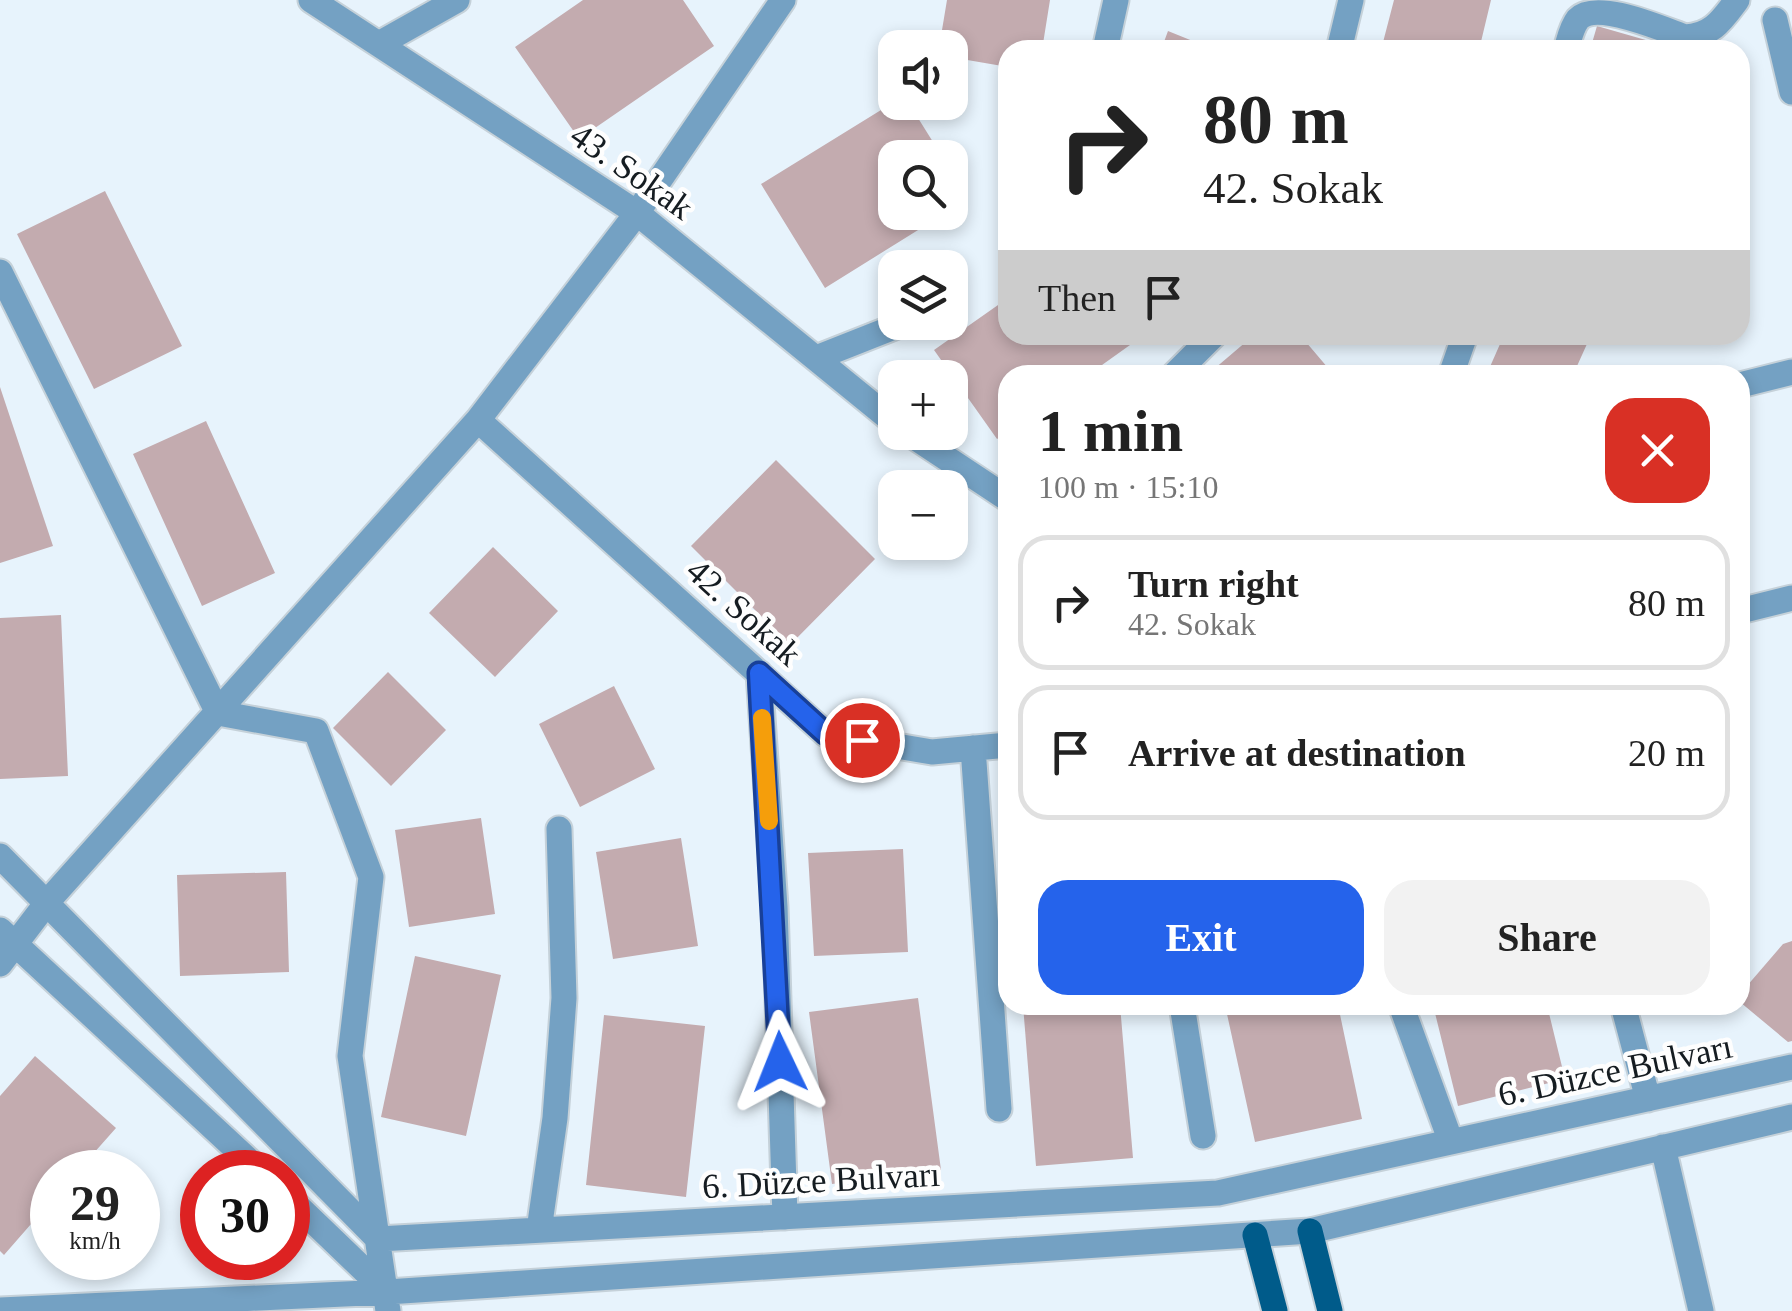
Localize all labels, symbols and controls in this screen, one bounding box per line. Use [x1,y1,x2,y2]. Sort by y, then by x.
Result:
map controls [878,30,968,560]
button: sound [878,30,968,120]
icon: right [1038,80,1168,210]
text: 80 m [1203,81,1349,158]
street label: 43. Sokak [563,115,701,228]
button: search [878,140,968,230]
text: 42. Sokak [1203,163,1383,213]
button: layers [878,250,968,340]
icon: arrive [1136,270,1191,325]
text: Then [1038,277,1116,319]
button: + [878,360,968,450]
text: 1 min [1038,398,1183,464]
button: close [1605,398,1710,503]
text: 100 m · 15:10 [1038,469,1218,505]
button: − [878,470,968,560]
street label: 42. Sokak [679,551,809,674]
text: Turn right [1128,563,1299,605]
icon: right [1043,575,1098,630]
text: 80 m [1628,582,1705,624]
text: 42. Sokak [1128,606,1256,642]
pin [820,698,905,783]
icon: arrive [835,713,890,768]
icon: arrive [1043,725,1098,780]
text: Arrive at destination [1128,732,1466,774]
text: 20 m [1628,732,1705,774]
button: Exit [1038,880,1364,995]
button: Share [1384,880,1710,995]
position arrow [728,1010,832,1114]
street label: 6. Düzce Bulvarı [1495,1027,1736,1114]
speed limit sign: 30 [180,1150,310,1280]
street label: 6. Düzce Bulvarı [701,1155,941,1206]
text: 29 [70,1175,120,1231]
text: km/h [69,1227,121,1254]

